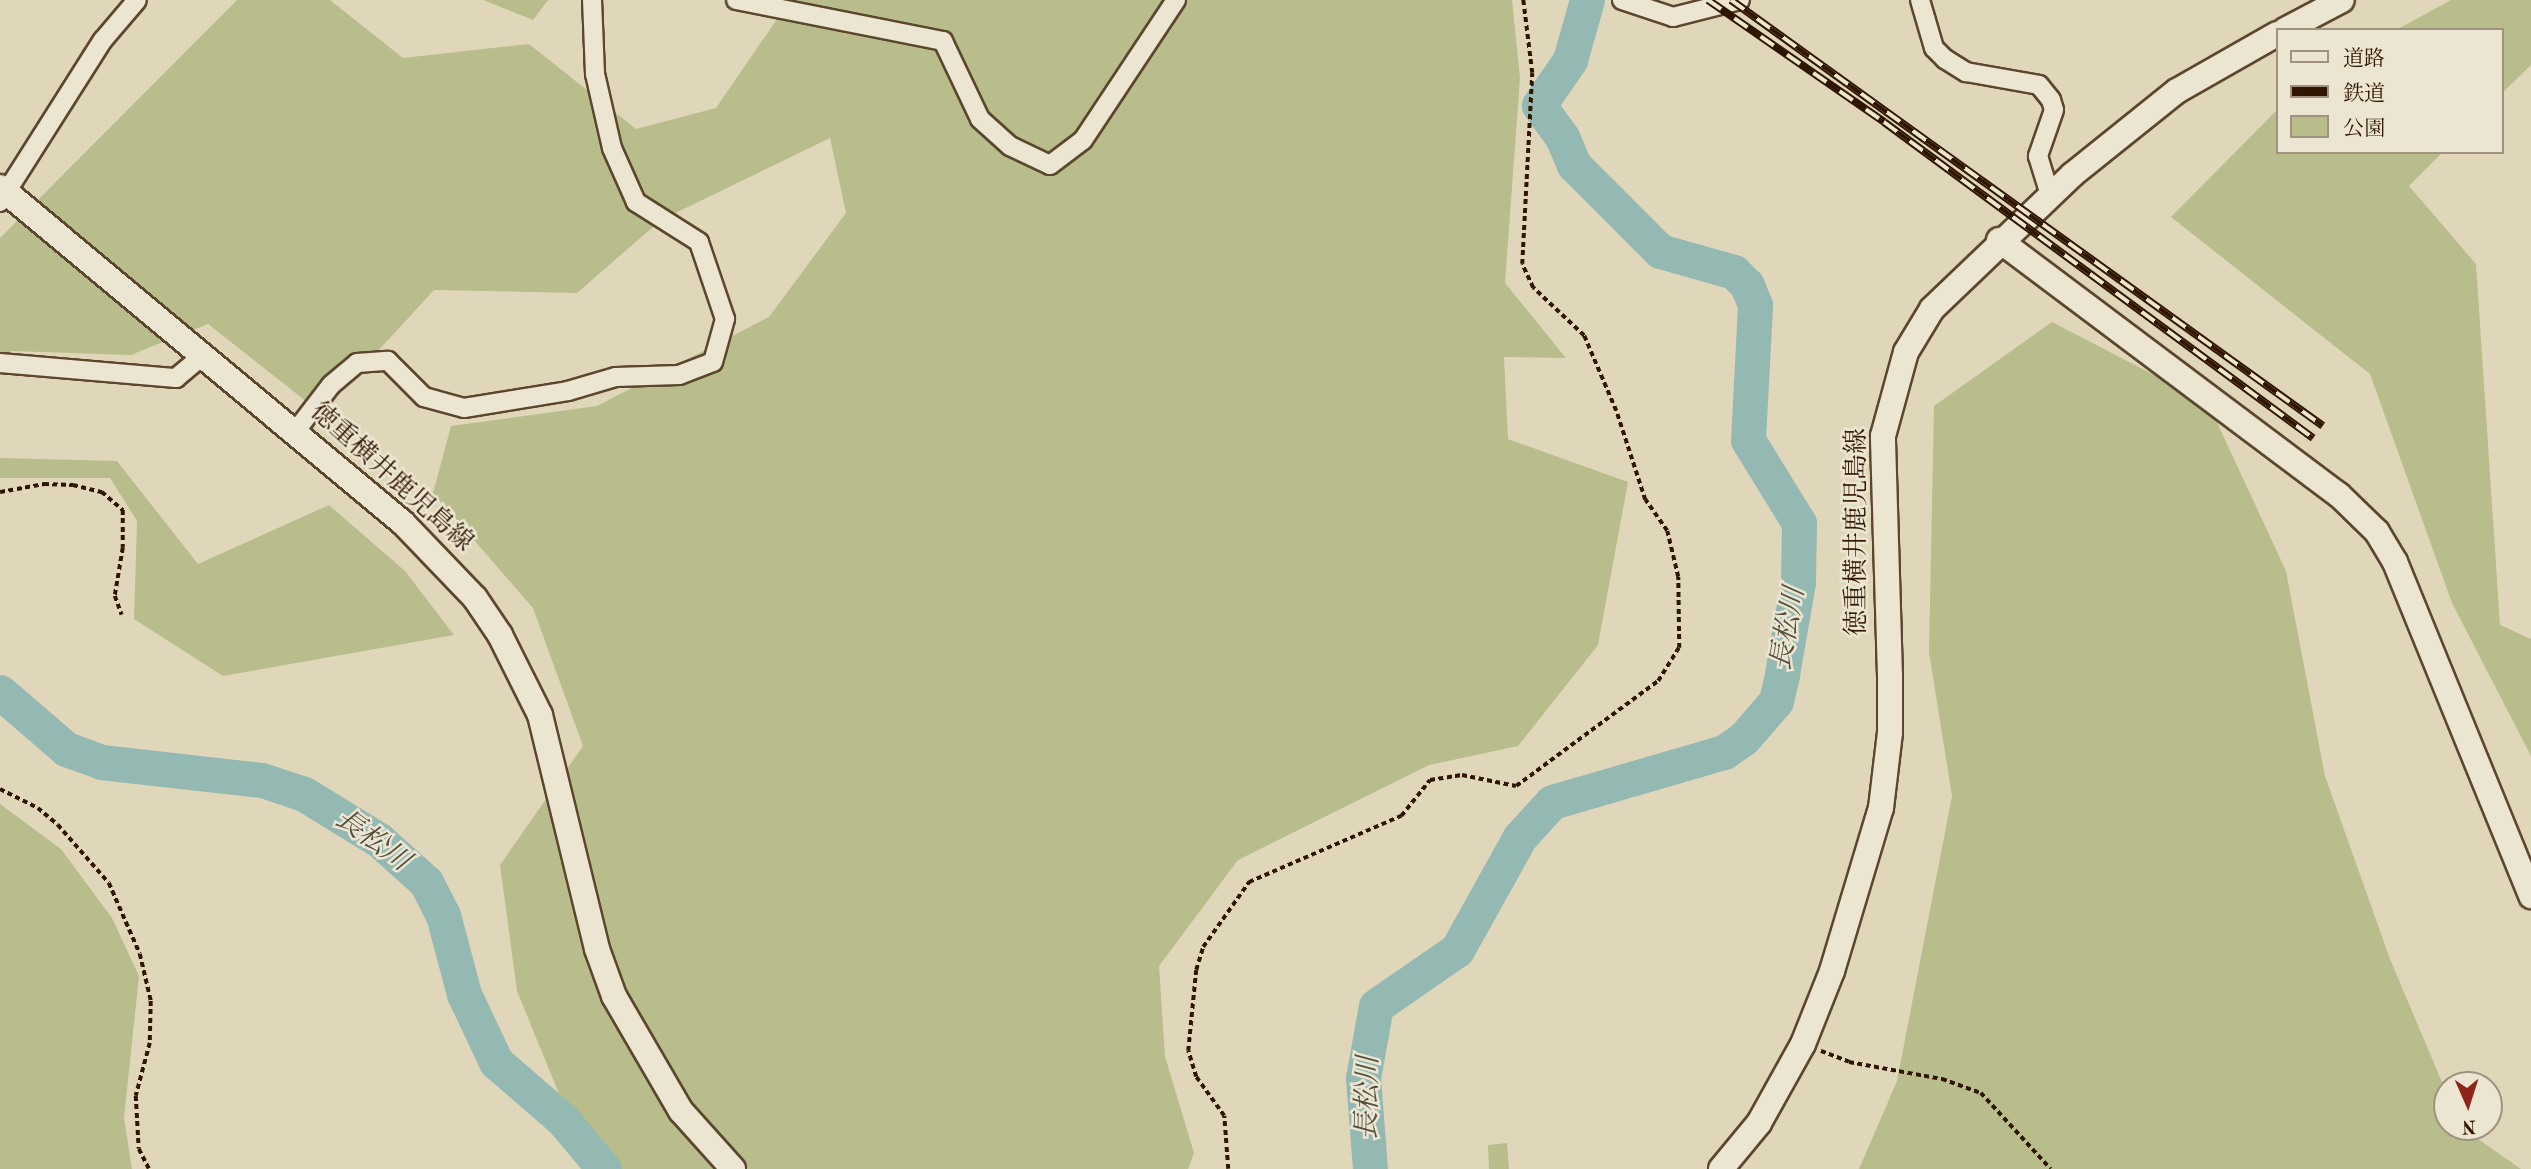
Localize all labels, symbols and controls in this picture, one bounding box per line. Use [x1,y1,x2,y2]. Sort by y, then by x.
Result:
legend [2276,28,2503,154]
text: 道路 [2343,49,2385,70]
text: 鉄道 [2343,84,2385,105]
text: 公園 [2343,119,2385,140]
street label: 徳重横井鹿児島線 [303,397,479,559]
street label: 徳重横井鹿児島線 [1842,428,1874,636]
water label: 長松川 [1765,585,1813,673]
water label: 長松川 [328,803,416,879]
water label: 長松川 [1351,1056,1387,1140]
north arrow [2433,1071,2503,1141]
text: N [2461,1116,2477,1135]

